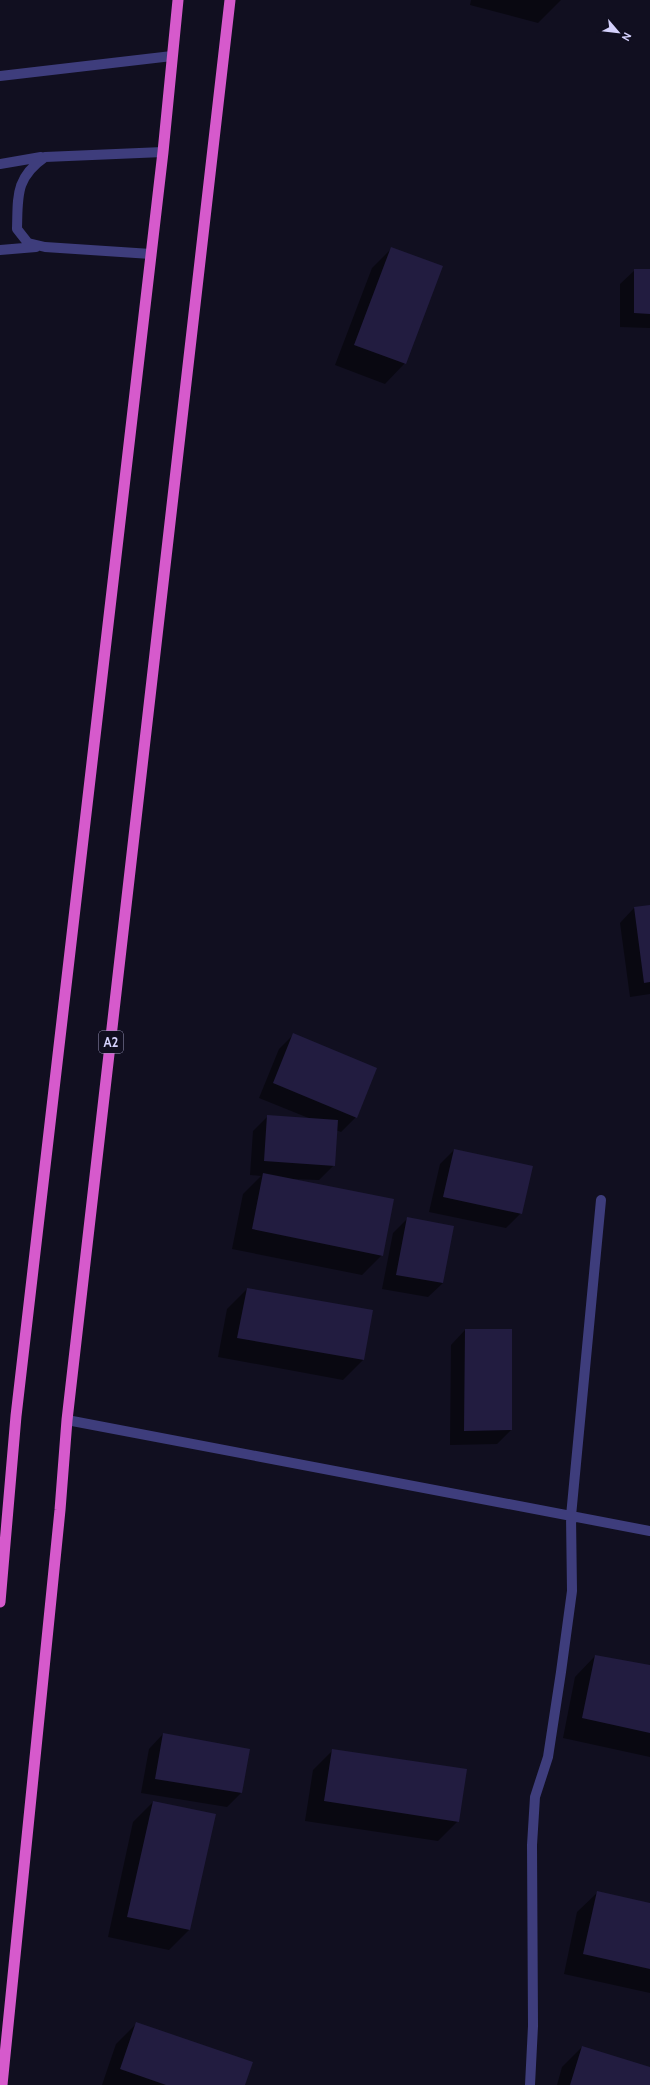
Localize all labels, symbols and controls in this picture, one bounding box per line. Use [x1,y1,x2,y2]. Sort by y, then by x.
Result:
north arrow [598,12,638,52]
text: N [619,30,635,43]
road number: A2 [99,1031,123,1053]

